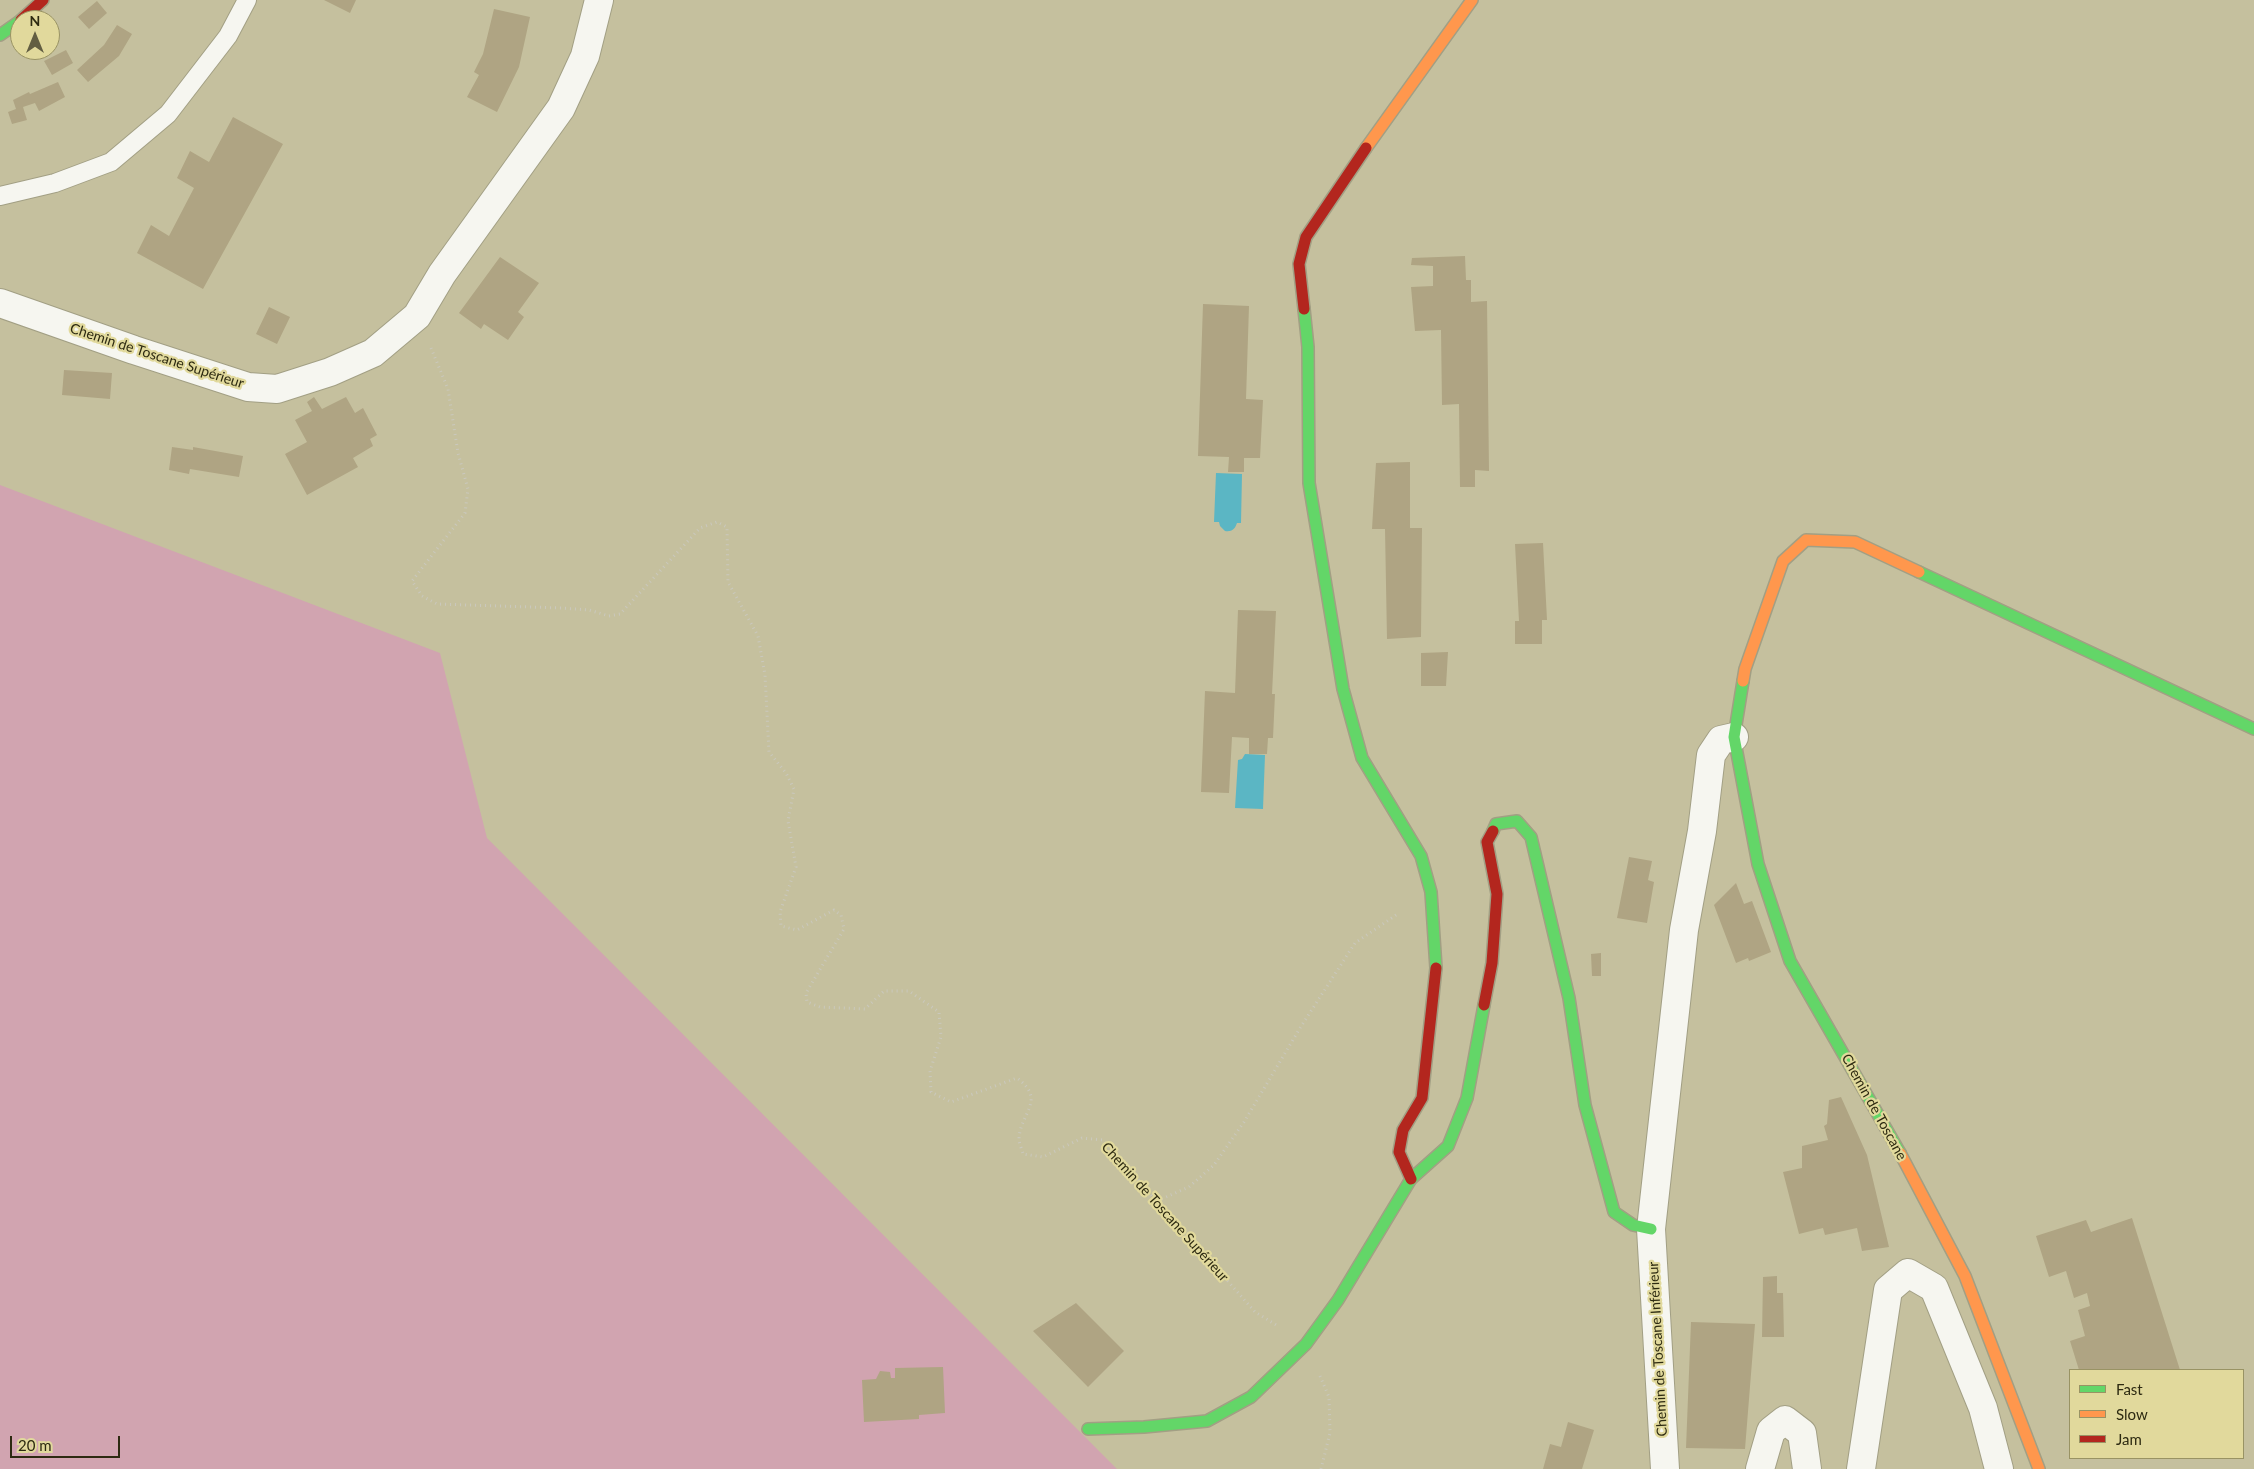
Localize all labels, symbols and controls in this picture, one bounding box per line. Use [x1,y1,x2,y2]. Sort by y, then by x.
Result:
north arrow [10,10,60,60]
text: N [30,12,40,29]
street label: Chemin de Toscane Supérieur [68,320,246,392]
street label: Chemin de Toscane [1838,1051,1910,1163]
street label: Chemin de Toscane Supérieur [1098,1139,1232,1285]
street label: Chemin de Toscane Inférieur [1645,1261,1671,1437]
legend [2069,1369,2244,1459]
text: Fast [2116,1380,2143,1398]
text: Slow [2116,1405,2148,1423]
scale bar [12,1426,122,1458]
text: Jam [2116,1430,2142,1448]
text: 20 m [18,1436,52,1454]

